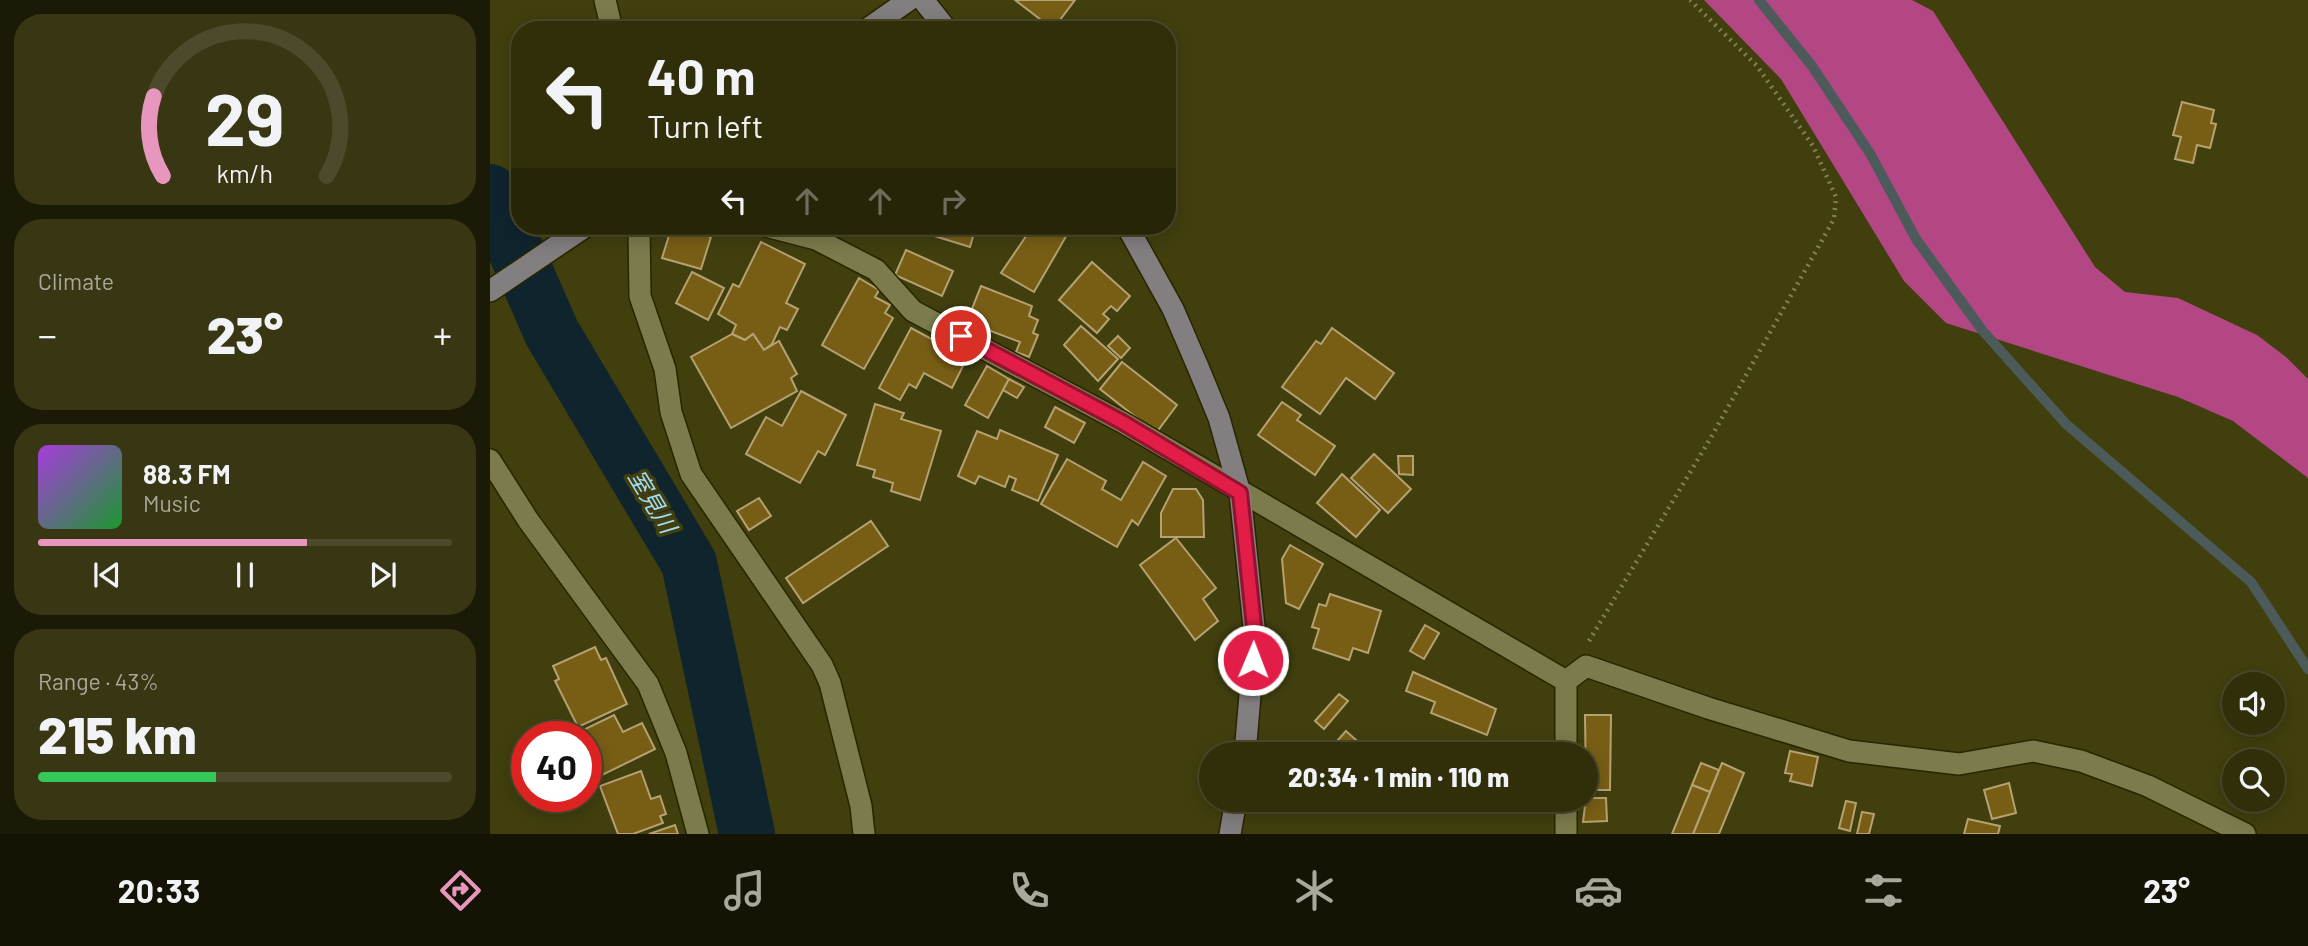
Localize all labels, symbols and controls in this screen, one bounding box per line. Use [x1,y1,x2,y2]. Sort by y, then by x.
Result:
text: 40 m [647,46,755,105]
icon: left [532,49,623,140]
text: 29 [205,73,285,161]
text: Turn left [647,106,764,144]
text: km/h [217,157,273,187]
icon: left [715,182,753,220]
icon: ahead [788,182,826,220]
icon: ahead [861,182,899,220]
icon: right [934,182,972,220]
text: Climate [38,267,114,295]
text: 23° [207,302,283,364]
pin [931,306,991,366]
text: − [38,311,57,357]
text: + [433,311,452,357]
icon: arrive [942,317,980,355]
text: 88.3 FM [143,458,231,489]
water label: 室見川 [623,464,684,540]
text: Music [143,489,201,517]
icon: previous [88,556,126,594]
icon: pause [226,556,264,594]
icon: next [364,556,402,594]
position arrow [1216,623,1290,697]
text: Range · 43% [38,667,159,695]
map controls [2222,672,2285,812]
button: sound [2222,672,2285,735]
text: 215 km [38,702,197,764]
speed limit sign: 40 [511,721,602,812]
button: search [2222,749,2285,812]
text: 20:34 · 1 min · 110 m [1288,761,1509,792]
icon: directions [436,866,485,915]
icon: music [720,866,769,915]
icon: phone [1005,866,1054,915]
icon: climate [1290,866,1339,915]
icon: car [1574,866,1623,915]
icon: filters [1859,866,1908,915]
text: 20:33 [118,871,200,909]
text: 23° [2143,871,2190,909]

